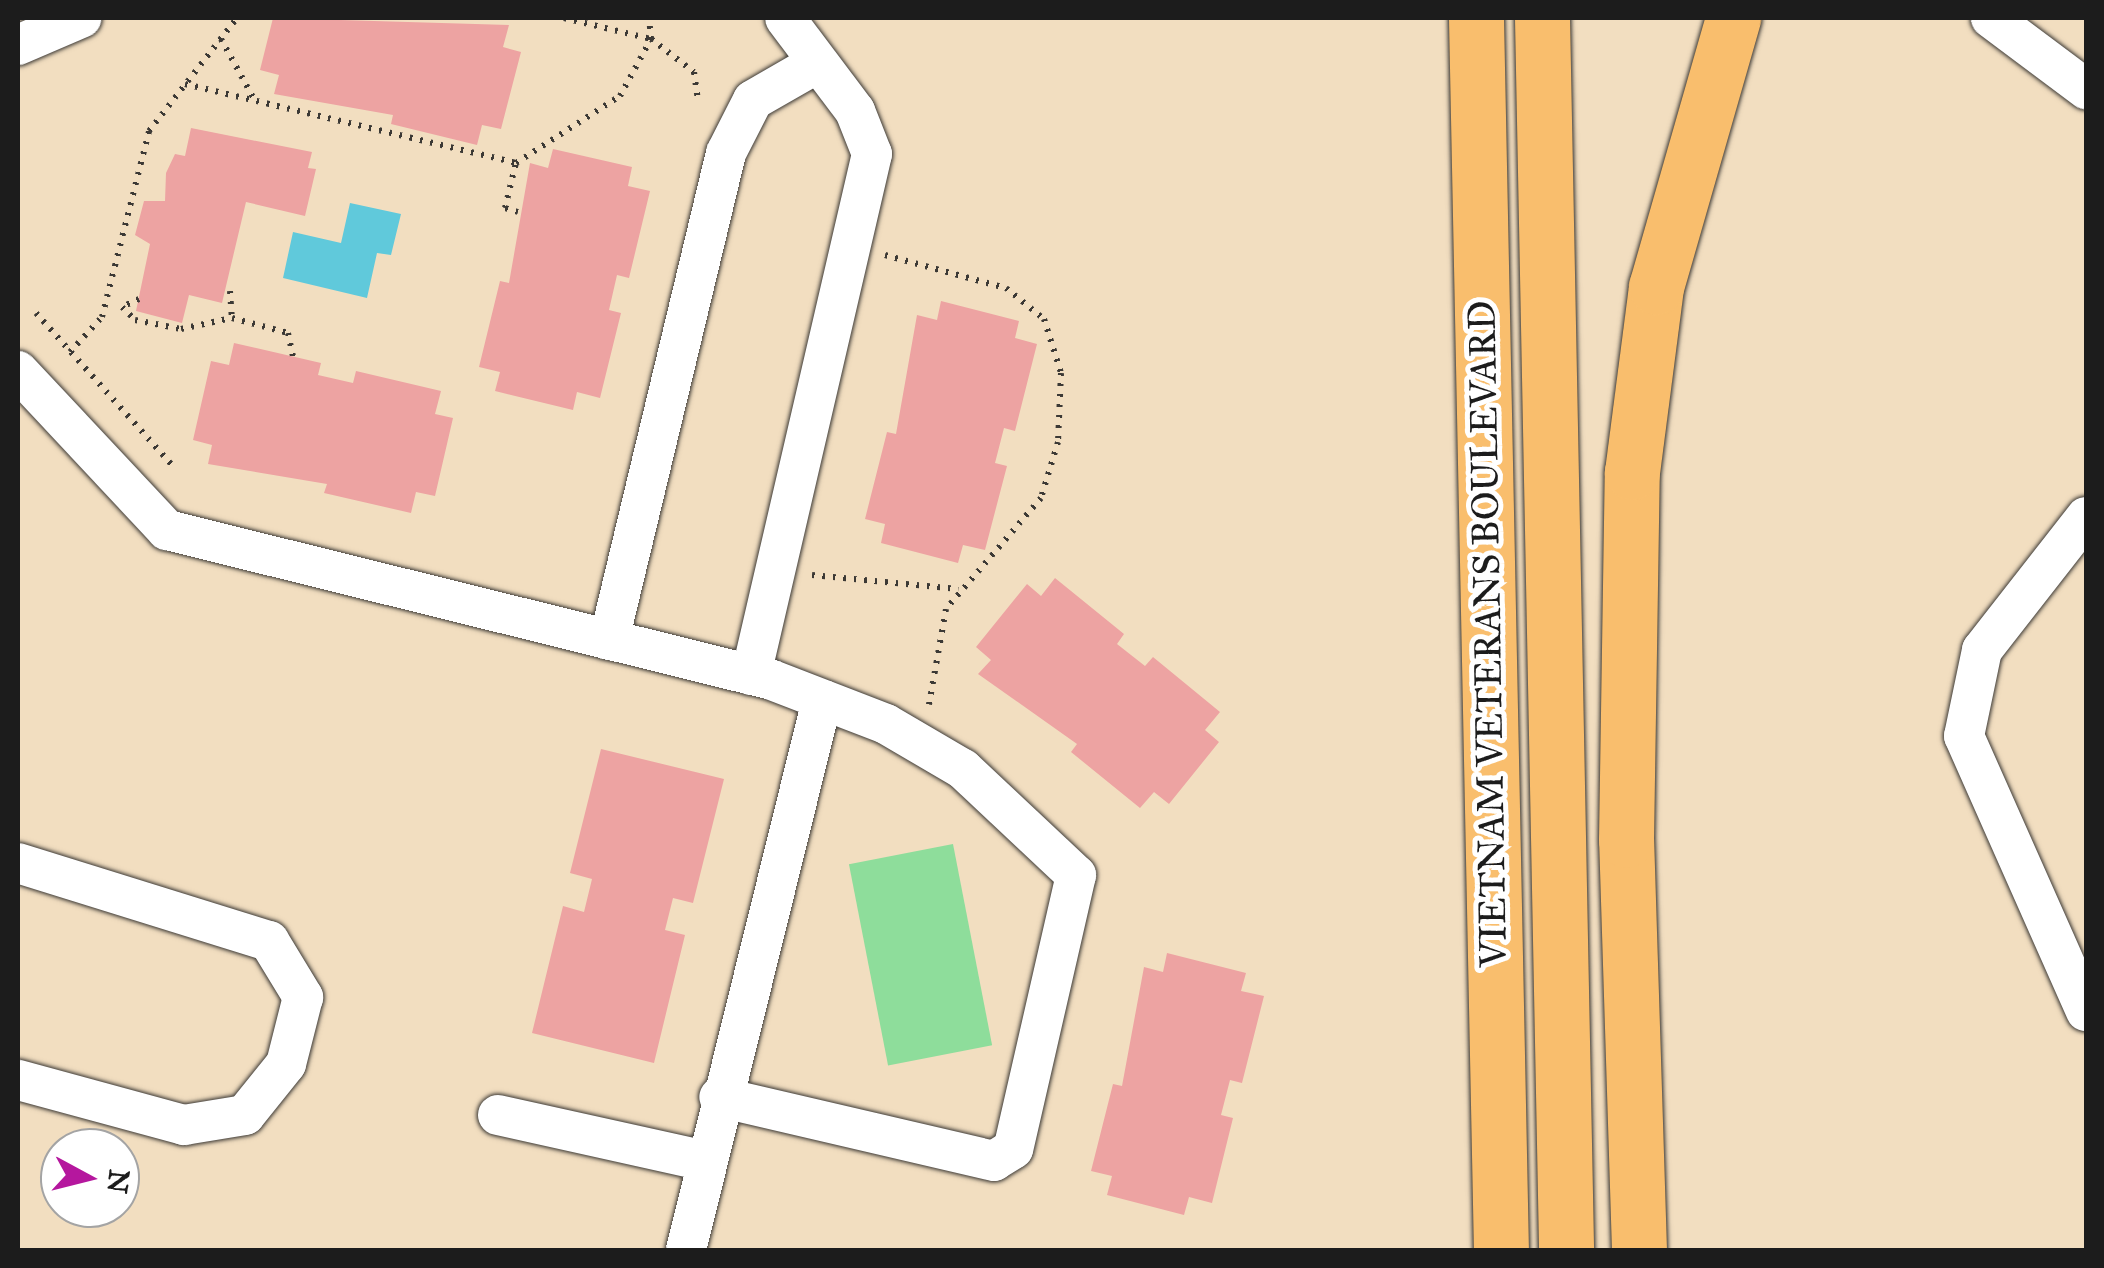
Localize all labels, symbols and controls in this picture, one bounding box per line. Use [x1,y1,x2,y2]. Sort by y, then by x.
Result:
street label: VIETNAM VETERANS BOULEVARD [1459,300,1517,968]
north arrow [40,1128,140,1228]
text: N [99,1168,137,1195]

